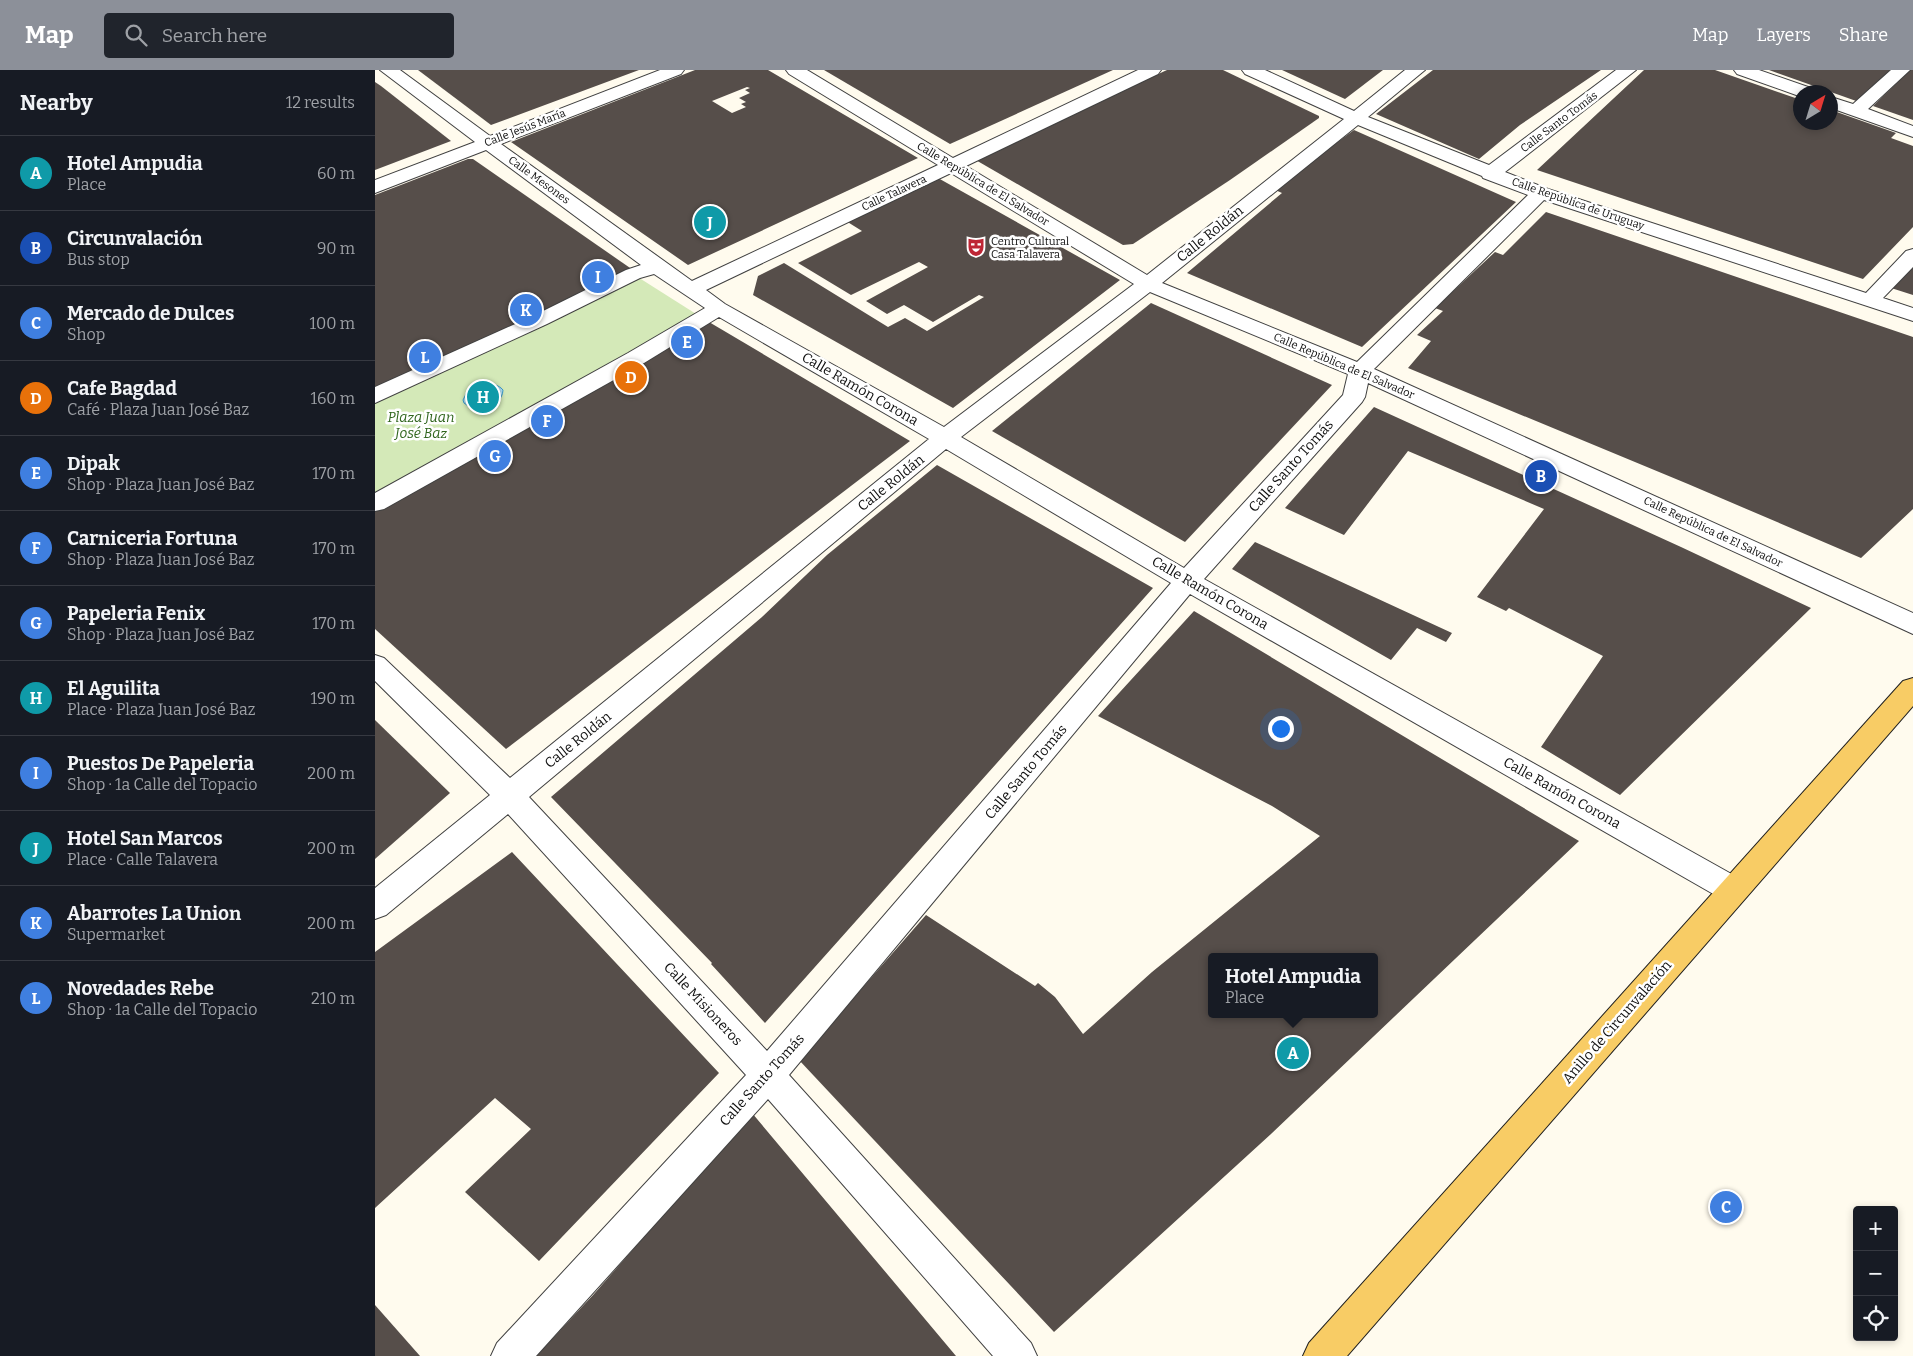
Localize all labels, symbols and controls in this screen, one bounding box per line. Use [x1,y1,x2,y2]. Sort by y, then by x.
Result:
search box [104,13,454,58]
text: Map [25,21,74,49]
icon: search [122,21,150,49]
text: Search here [162,24,267,47]
text: Map [1692,24,1728,46]
text: Layers [1756,24,1811,46]
text: Share [1839,24,1888,46]
north arrow [1793,85,1838,130]
street label: Calle Santo Tomás [1518,89,1600,155]
text: Nearby [20,90,93,116]
text: 12 results [286,93,355,112]
street label: Calle Jesús María [483,107,567,149]
street label: Calle República de El Salvador [915,139,1052,229]
text: Hotel Ampudia [67,152,203,175]
street label: Calle Mesones [506,153,572,207]
text: A [30,164,42,183]
text: 60 m [317,164,355,183]
street label: Calle Talavera [859,172,929,214]
text: Place [67,175,106,194]
street label: Calle República de Uruguay [1510,175,1646,233]
street label: Calle Roldán [1173,202,1247,266]
pin: J [694,203,726,241]
text: Circunvalación [67,227,202,250]
place label: Centro Cultural Casa Talavera [991,235,1069,261]
theatre icon: Centro Cultural Casa Talavera [965,236,987,258]
text: B [31,239,41,258]
text: 90 m [317,239,355,258]
text: Bus stop [67,250,130,269]
pin: I [582,258,614,296]
pin: K [510,291,542,329]
text: Mercado de Dulces [67,302,234,325]
text: C [31,314,41,333]
text: 100 m [310,314,355,333]
pin: E [671,323,703,361]
text: Shop [67,325,105,344]
street label: Calle República de El Salvador [1272,330,1417,402]
pin: L [409,338,441,376]
street label: Calle Ramón Corona [799,349,922,429]
pin: D [615,358,647,396]
text: Cafe Bagdad [67,377,177,400]
pin: H [467,378,499,416]
text: D [30,389,42,408]
text: 160 m [310,389,355,408]
text: Café · Plaza Juan José Baz [67,400,249,419]
pin: F [531,402,563,440]
park label: Plaza Juan José Baz [388,409,454,442]
street label: Calle Santo Tomás [1245,416,1337,516]
pin: G [479,437,511,475]
street label: Calle Roldán [854,451,928,515]
text: Dipak [67,452,120,475]
pin: B [1525,457,1557,495]
text: E [31,464,41,483]
text: 170 m [312,464,355,483]
text: Shop · Plaza Juan José Baz [67,475,255,494]
street label: Calle República de El Salvador [1641,494,1785,570]
text: Carniceria Fortuna [67,527,237,550]
text: F [32,539,41,558]
text: 170 m [312,539,355,558]
text: Shop · Plaza Juan José Baz [67,550,255,569]
street label: Calle Ramón Corona [1149,553,1272,633]
text: Papeleria Fenix [67,602,205,625]
text: G [30,614,42,633]
text: 170 m [312,614,355,633]
text: Shop · Plaza Juan José Baz [67,625,255,644]
text: El Aguilita [67,677,160,700]
text: H [30,689,42,708]
text: 190 m [310,689,355,708]
text: Place · Plaza Juan José Baz [67,700,255,719]
street label: Calle Roldán [541,708,615,772]
your location [1268,716,1294,742]
street label: Calle Santo Tomás [981,721,1071,823]
text: Puestos De Papeleria [67,752,254,775]
street label: Calle Ramón Corona [1500,754,1624,833]
text: I [33,764,39,783]
text: 200 m [307,764,355,783]
text: Shop · 1a Calle del Topacio [67,775,257,794]
text: Hotel San Marcos [67,827,223,850]
text: J [33,839,39,858]
text: 200 m [307,839,355,858]
text: Place · Calle Talavera [67,850,218,869]
text: Abarrotes La Union [67,902,241,925]
text: K [30,914,42,933]
text: 200 m [307,914,355,933]
text: Supermarket [67,925,165,944]
popup [1208,953,1378,1018]
street label: Anillo de Circunvalación [1559,957,1675,1087]
street label: Calle Misioneros [660,959,746,1049]
text: Hotel Ampudia [1225,965,1361,988]
text: Novedades Rebe [67,977,214,1000]
text: Place [1225,988,1264,1007]
text: L [32,989,40,1008]
text: 210 m [311,989,355,1008]
text: Shop · 1a Calle del Topacio [67,1000,257,1019]
street label: Calle Santo Tomás [716,1030,808,1130]
pin: A [1277,1034,1309,1072]
pin: C [1710,1188,1742,1226]
map controls [1853,1206,1898,1341]
button: + [1853,1206,1898,1251]
button: − [1853,1251,1898,1296]
button: locate [1853,1296,1898,1341]

